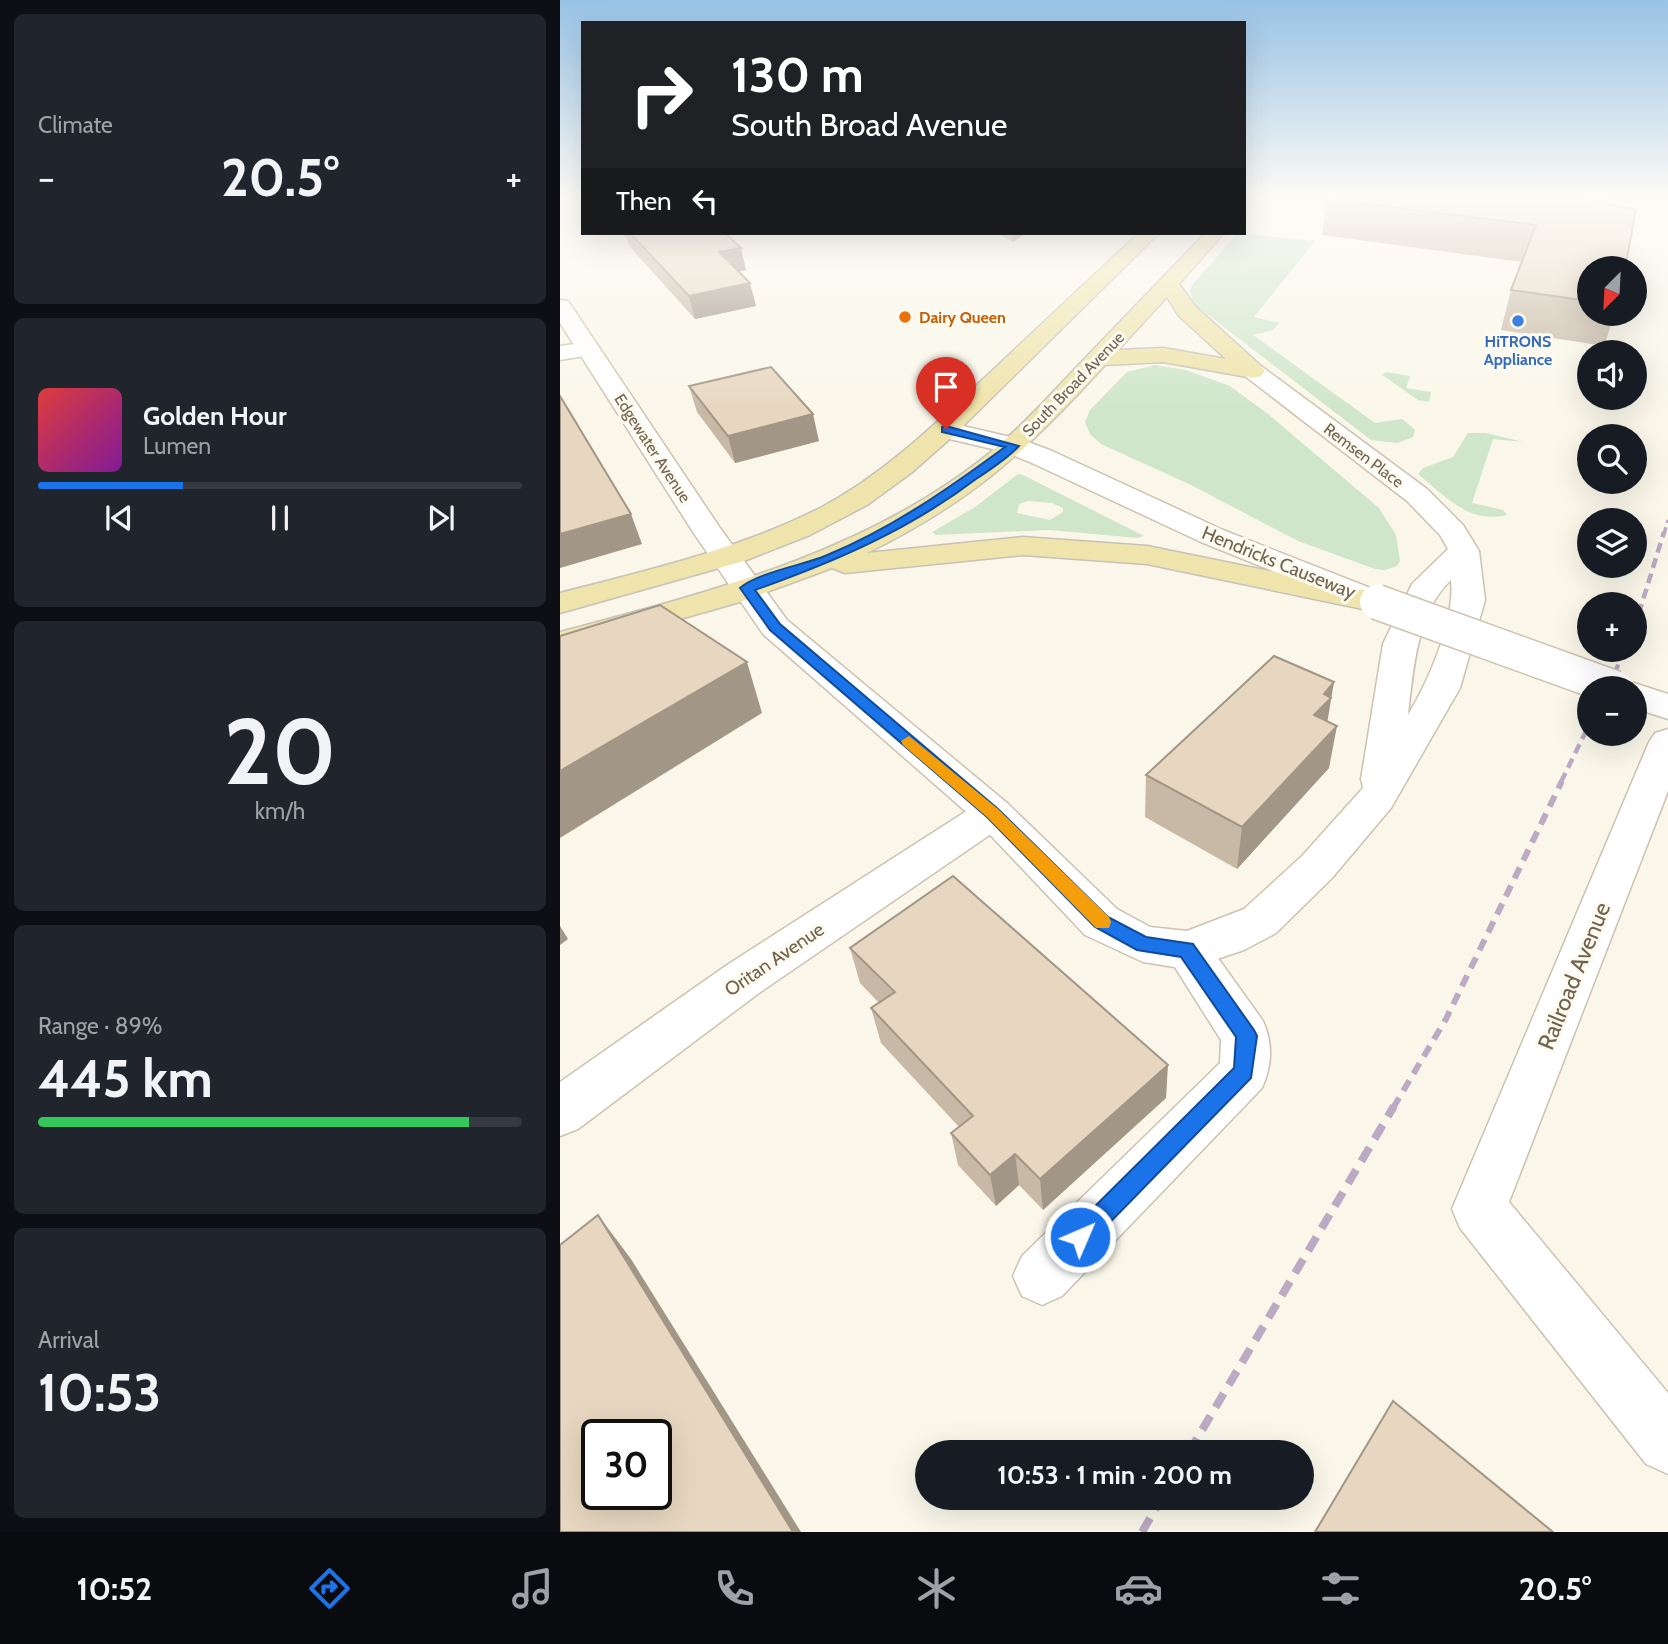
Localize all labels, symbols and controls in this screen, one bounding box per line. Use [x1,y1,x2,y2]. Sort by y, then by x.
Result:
text: 130 m [731,45,864,104]
icon: right [616,49,707,140]
text: South Broad Avenue [731,105,1007,144]
text: Climate [38,111,113,139]
text: 20.5° [221,146,339,209]
text: − [38,154,55,201]
text: + [505,154,522,201]
icon: left [686,182,724,220]
text: Then [616,185,672,217]
north arrow [1577,256,1647,326]
map controls [1577,256,1647,746]
place label: Dairy Queen [919,308,1006,327]
marker: Dairy Queen [897,309,913,325]
marker: HiTRONS Appliance [1510,313,1526,329]
street label: South Broad Avenue [1019,328,1128,441]
place label: HiTRONS Appliance [1484,332,1552,369]
button: sound [1577,340,1647,410]
pin [916,357,976,429]
icon: arrive [927,368,965,406]
street label: Edgewater Avenue [610,390,695,506]
text: Golden Hour [143,400,286,432]
street label: Remsen Place [1320,419,1407,492]
button: search [1577,424,1647,494]
text: Lumen [143,432,211,460]
icon: previous [100,499,138,537]
icon: pause [261,499,299,537]
icon: next [422,499,460,537]
button: layers [1577,508,1647,578]
street label: Hendricks Causeway [1199,521,1359,604]
button: + [1577,592,1647,662]
button: − [1577,676,1647,746]
text: 20 [224,696,336,807]
text: km/h [255,797,305,825]
street label: Railroad Avenue [1532,898,1616,1054]
street label: Oritan Avenue [720,918,829,1001]
text: Range · 89% [38,1012,162,1040]
text: 445 km [38,1047,213,1110]
position arrow [1043,1200,1117,1274]
text: Arrival [38,1326,99,1354]
text: 10:53 [38,1361,161,1424]
speed limit sign: 30 [581,1419,672,1510]
text: 10:53 · 1 min · 200 m [997,1459,1232,1491]
icon: directions [305,1564,354,1613]
icon: music [508,1564,557,1613]
icon: phone [710,1564,759,1613]
icon: climate [912,1564,961,1613]
icon: car [1114,1564,1163,1613]
icon: filters [1316,1564,1365,1613]
text: 10:52 [77,1569,152,1608]
text: 20.5° [1519,1569,1591,1608]

